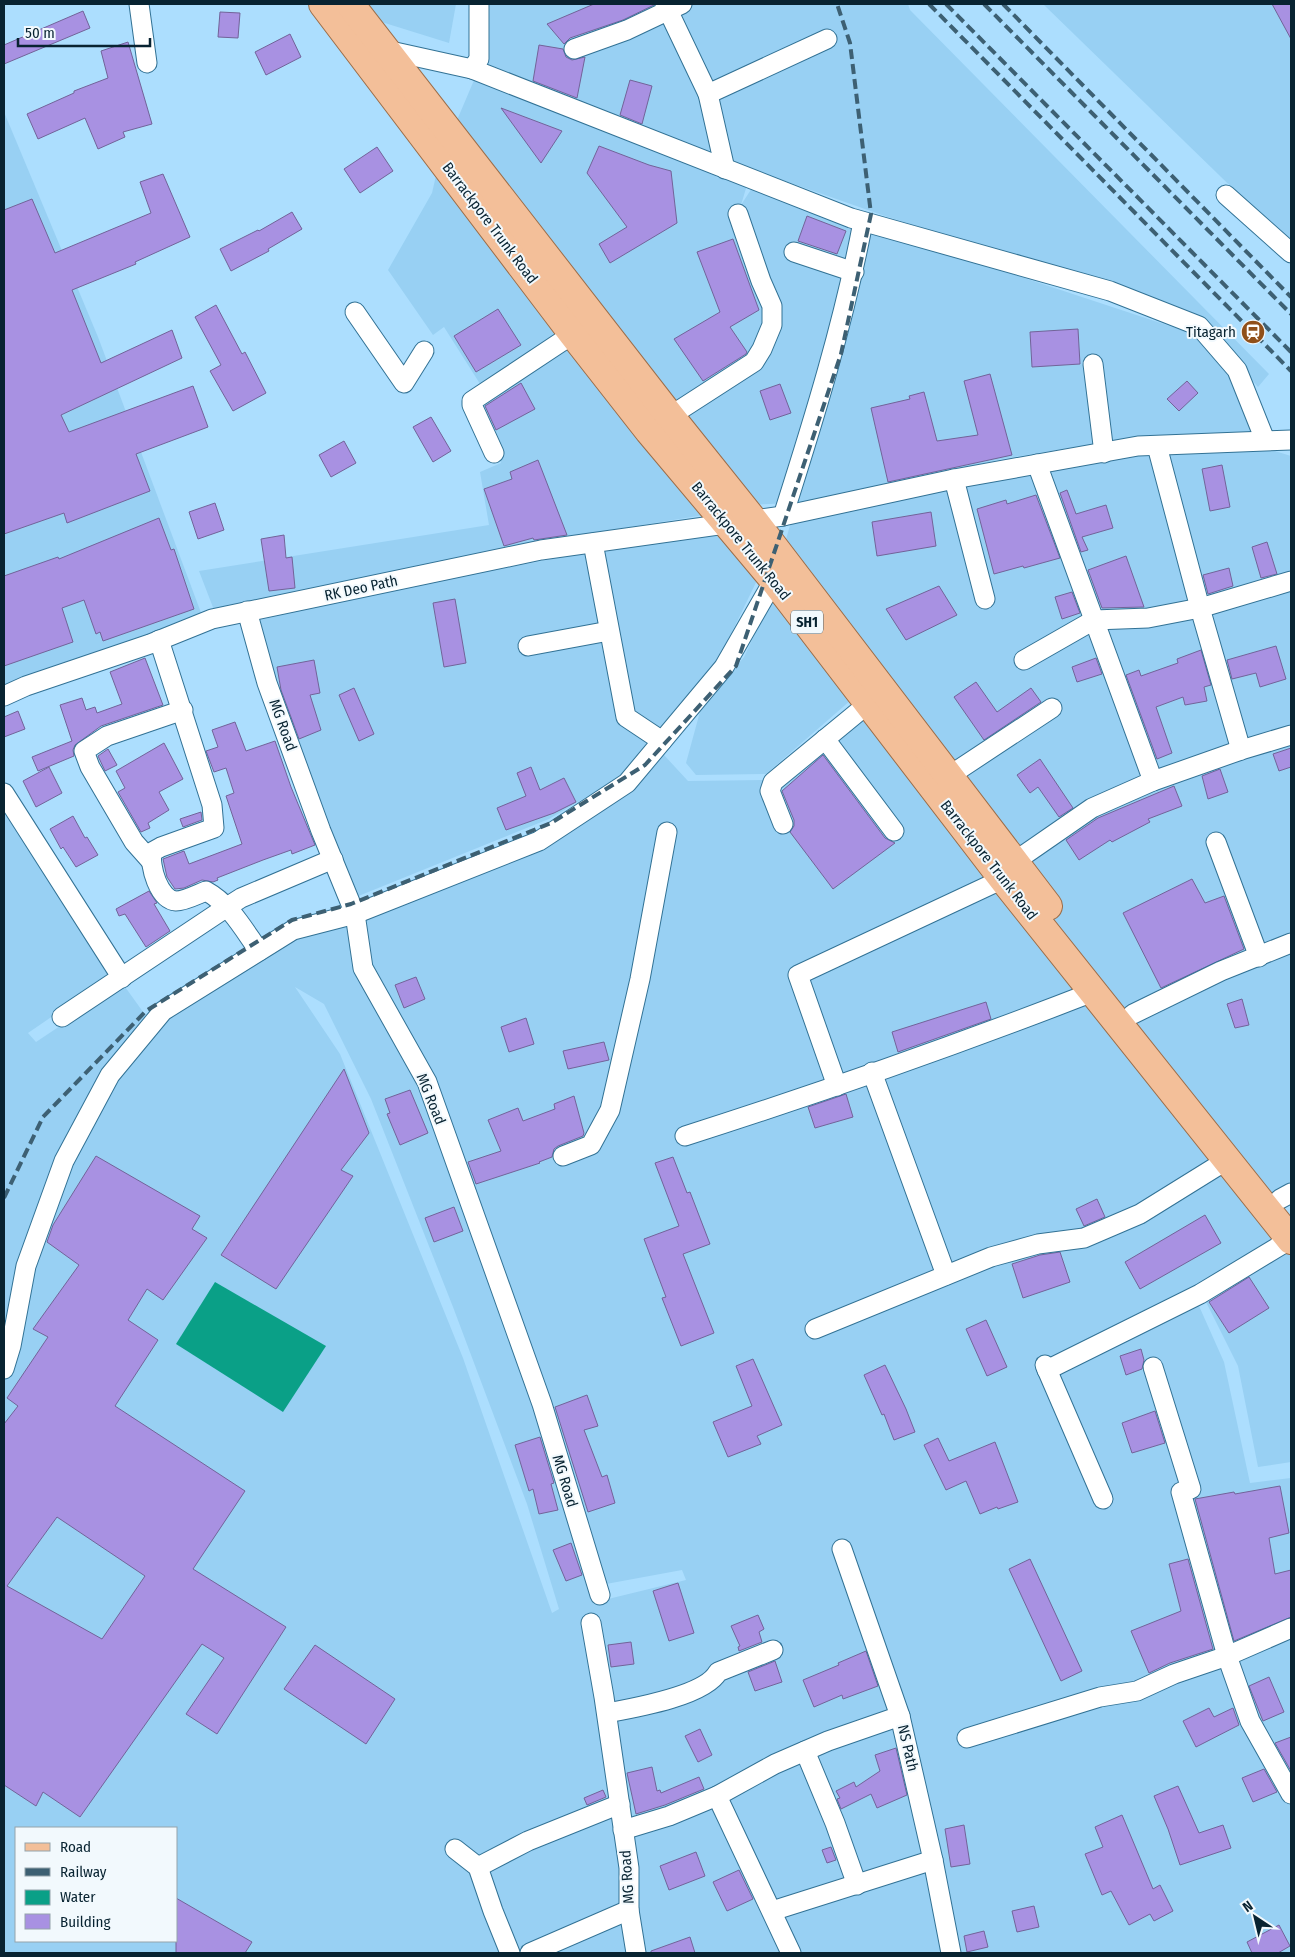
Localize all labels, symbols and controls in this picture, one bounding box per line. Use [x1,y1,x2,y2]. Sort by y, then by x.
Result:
scale bar [18,15,150,47]
text: 50 m [25,24,55,42]
street label: Barrackpore Trunk Road [439,159,541,287]
station icon: Titagarh [1240,319,1266,345]
place label: Titagarh [1186,323,1236,341]
street label: Barrackpore Trunk Road [688,478,794,604]
street label: RK Deo Path [323,571,399,605]
road number: SH1 [791,610,823,634]
street label: MG Road [265,697,301,753]
street label: Barrackpore Trunk Road [937,797,1041,923]
street label: MG Road [413,1071,449,1127]
street label: MG Road [549,1453,581,1509]
street label: NS Path [894,1723,922,1773]
legend [15,1827,178,1942]
text: Road [60,1838,91,1856]
street label: MG Road [616,1850,638,1904]
text: Railway [60,1863,107,1881]
text: Water [60,1888,96,1906]
north arrow [1230,1892,1280,1942]
text: N [1240,1897,1256,1916]
text: Building [60,1913,111,1931]

